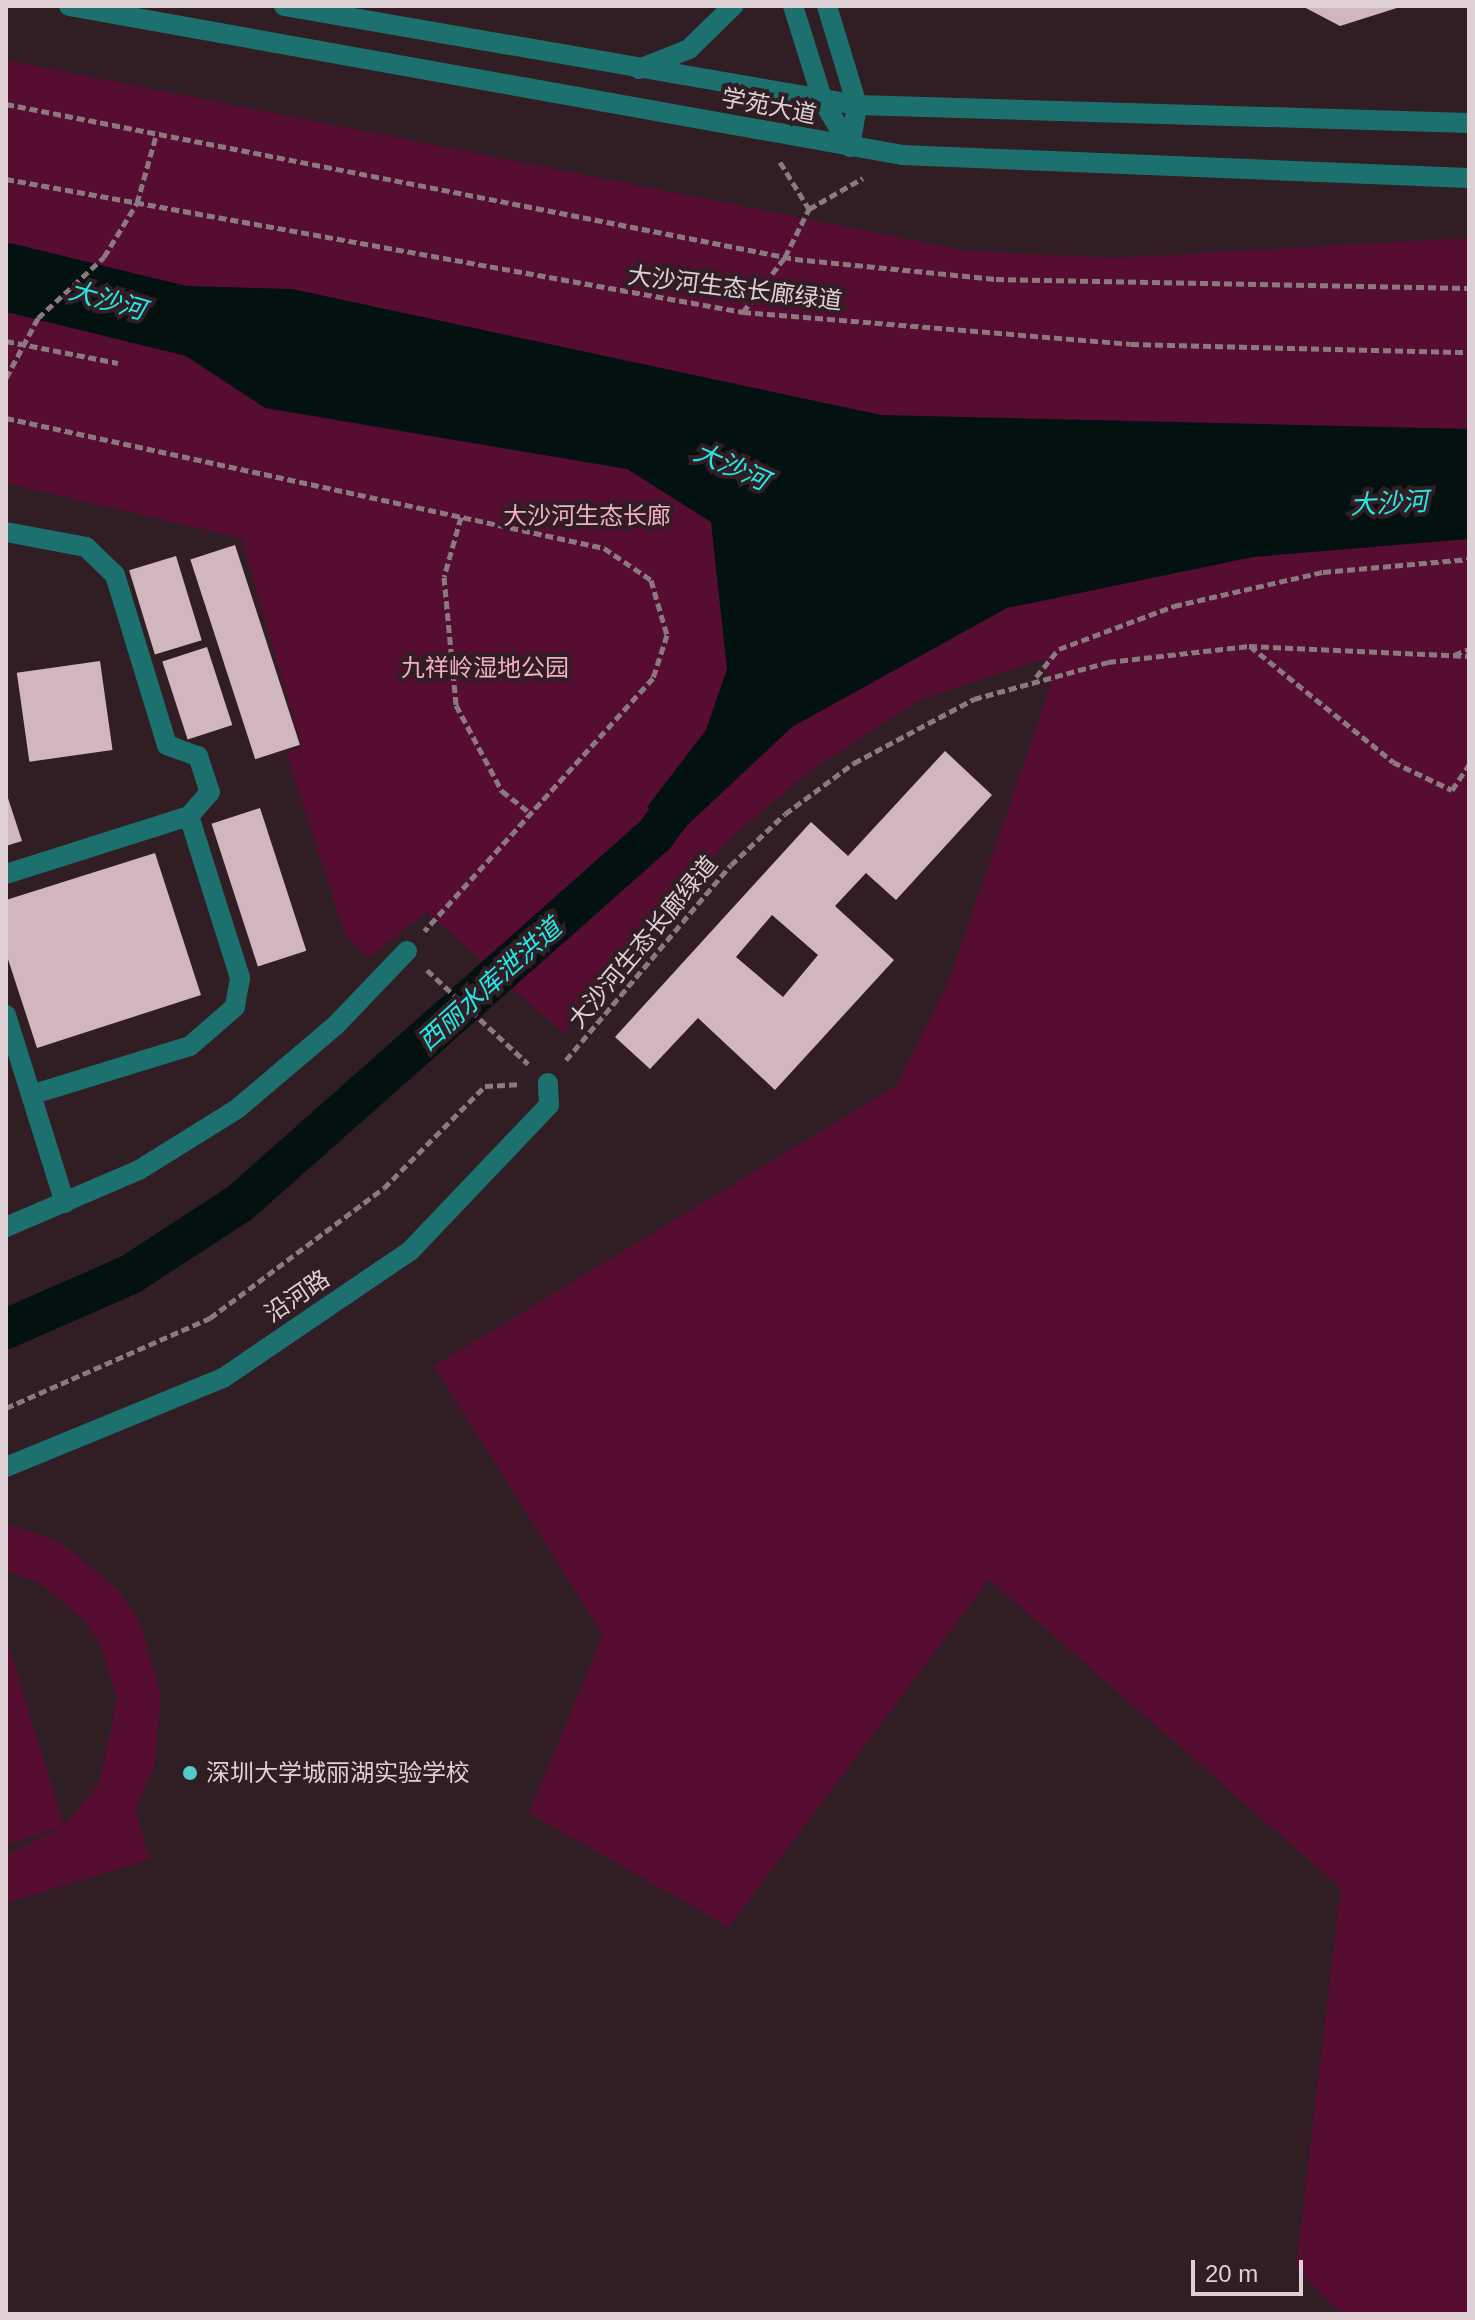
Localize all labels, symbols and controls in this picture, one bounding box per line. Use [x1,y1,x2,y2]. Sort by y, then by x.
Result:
street label: 学苑大道 [719,83,819,129]
street label: 大沙河生态长廊绿道 [626,261,844,315]
water label: 大沙河 [65,275,149,327]
water label: 大沙河 [689,437,773,497]
water label: 大沙河 [1349,486,1429,522]
park label: 大沙河生态长廊 [503,502,671,530]
park label: 九祥岭湿地公园 [401,654,569,682]
street label: 大沙河生态长廊绿道 [563,850,723,1034]
water label: 西丽水库泄洪道 [412,913,568,1057]
street label: 沿河路 [259,1264,335,1328]
place label: 深圳大学城丽湖实验学校 [206,1759,470,1787]
marker: 深圳大学城丽湖实验学校 [181,1764,199,1782]
scale bar [1195,2244,1307,2294]
text: 20 m [1205,2260,1258,2287]

